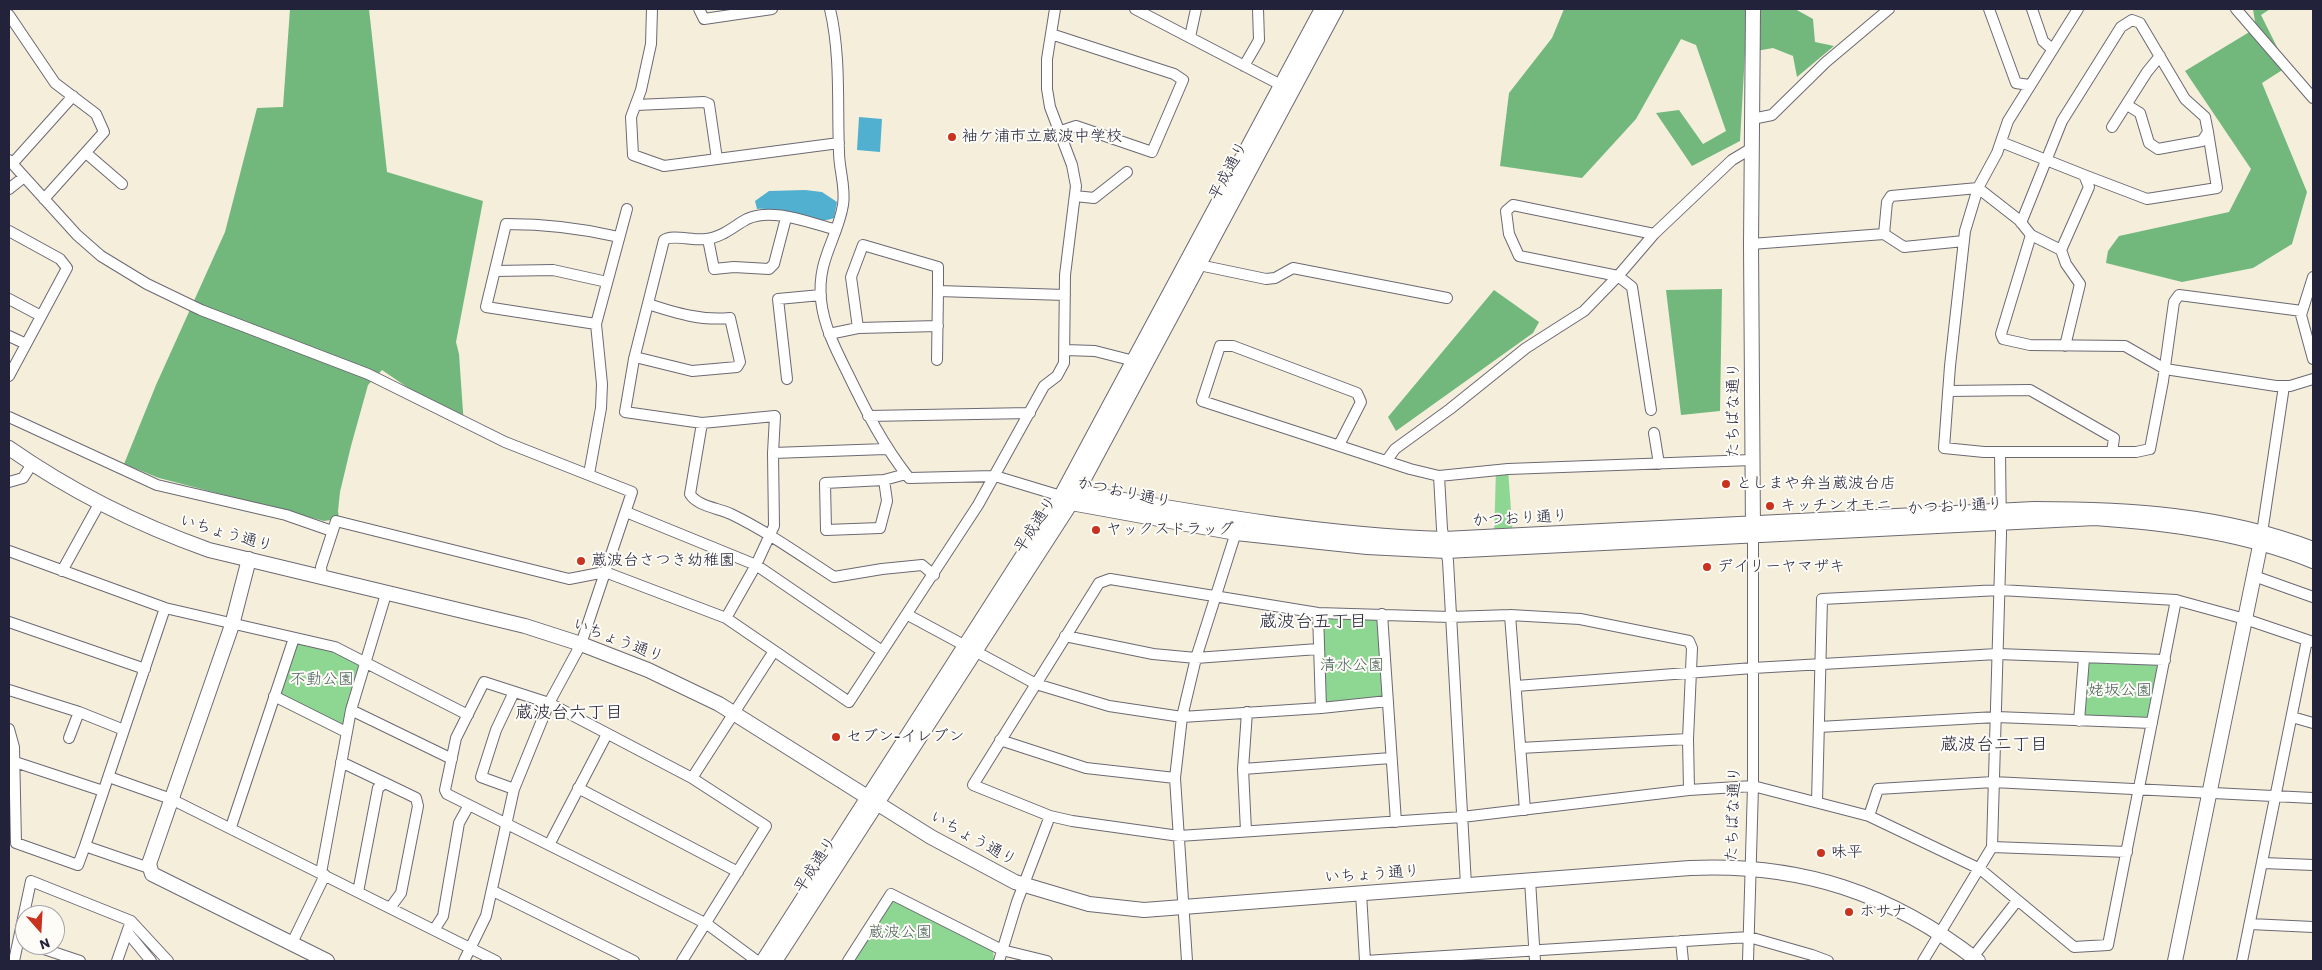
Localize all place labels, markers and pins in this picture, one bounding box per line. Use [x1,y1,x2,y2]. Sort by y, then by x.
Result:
place label: 袖ケ浦市立蔵波中学校 [962,127,1122,147]
marker: 袖ケ浦市立蔵波中学校 [946,131,958,143]
place label: としまや弁当蔵波台店 [1736,474,1896,494]
marker: としまや弁当蔵波台店 [1720,478,1732,490]
place label: キッチンオモニ [1780,496,1892,516]
marker: キッチンオモニ [1764,500,1776,512]
place label: ヤックスドラッグ [1106,520,1234,540]
marker: ヤックスドラッグ [1090,524,1102,536]
place label: 蔵波台さつき幼稚園 [591,551,735,571]
marker: 蔵波台さつき幼稚園 [575,555,587,567]
place label: デイリーヤマザキ [1717,557,1845,577]
marker: デイリーヤマザキ [1701,561,1713,573]
place label: セブン-イレブン [846,727,964,747]
marker: セブン-イレブン [830,731,842,743]
place label: 味平 [1831,843,1863,863]
marker: 味平 [1815,847,1827,859]
place label: ホサナ [1859,902,1907,922]
marker: ホサナ [1843,906,1855,918]

